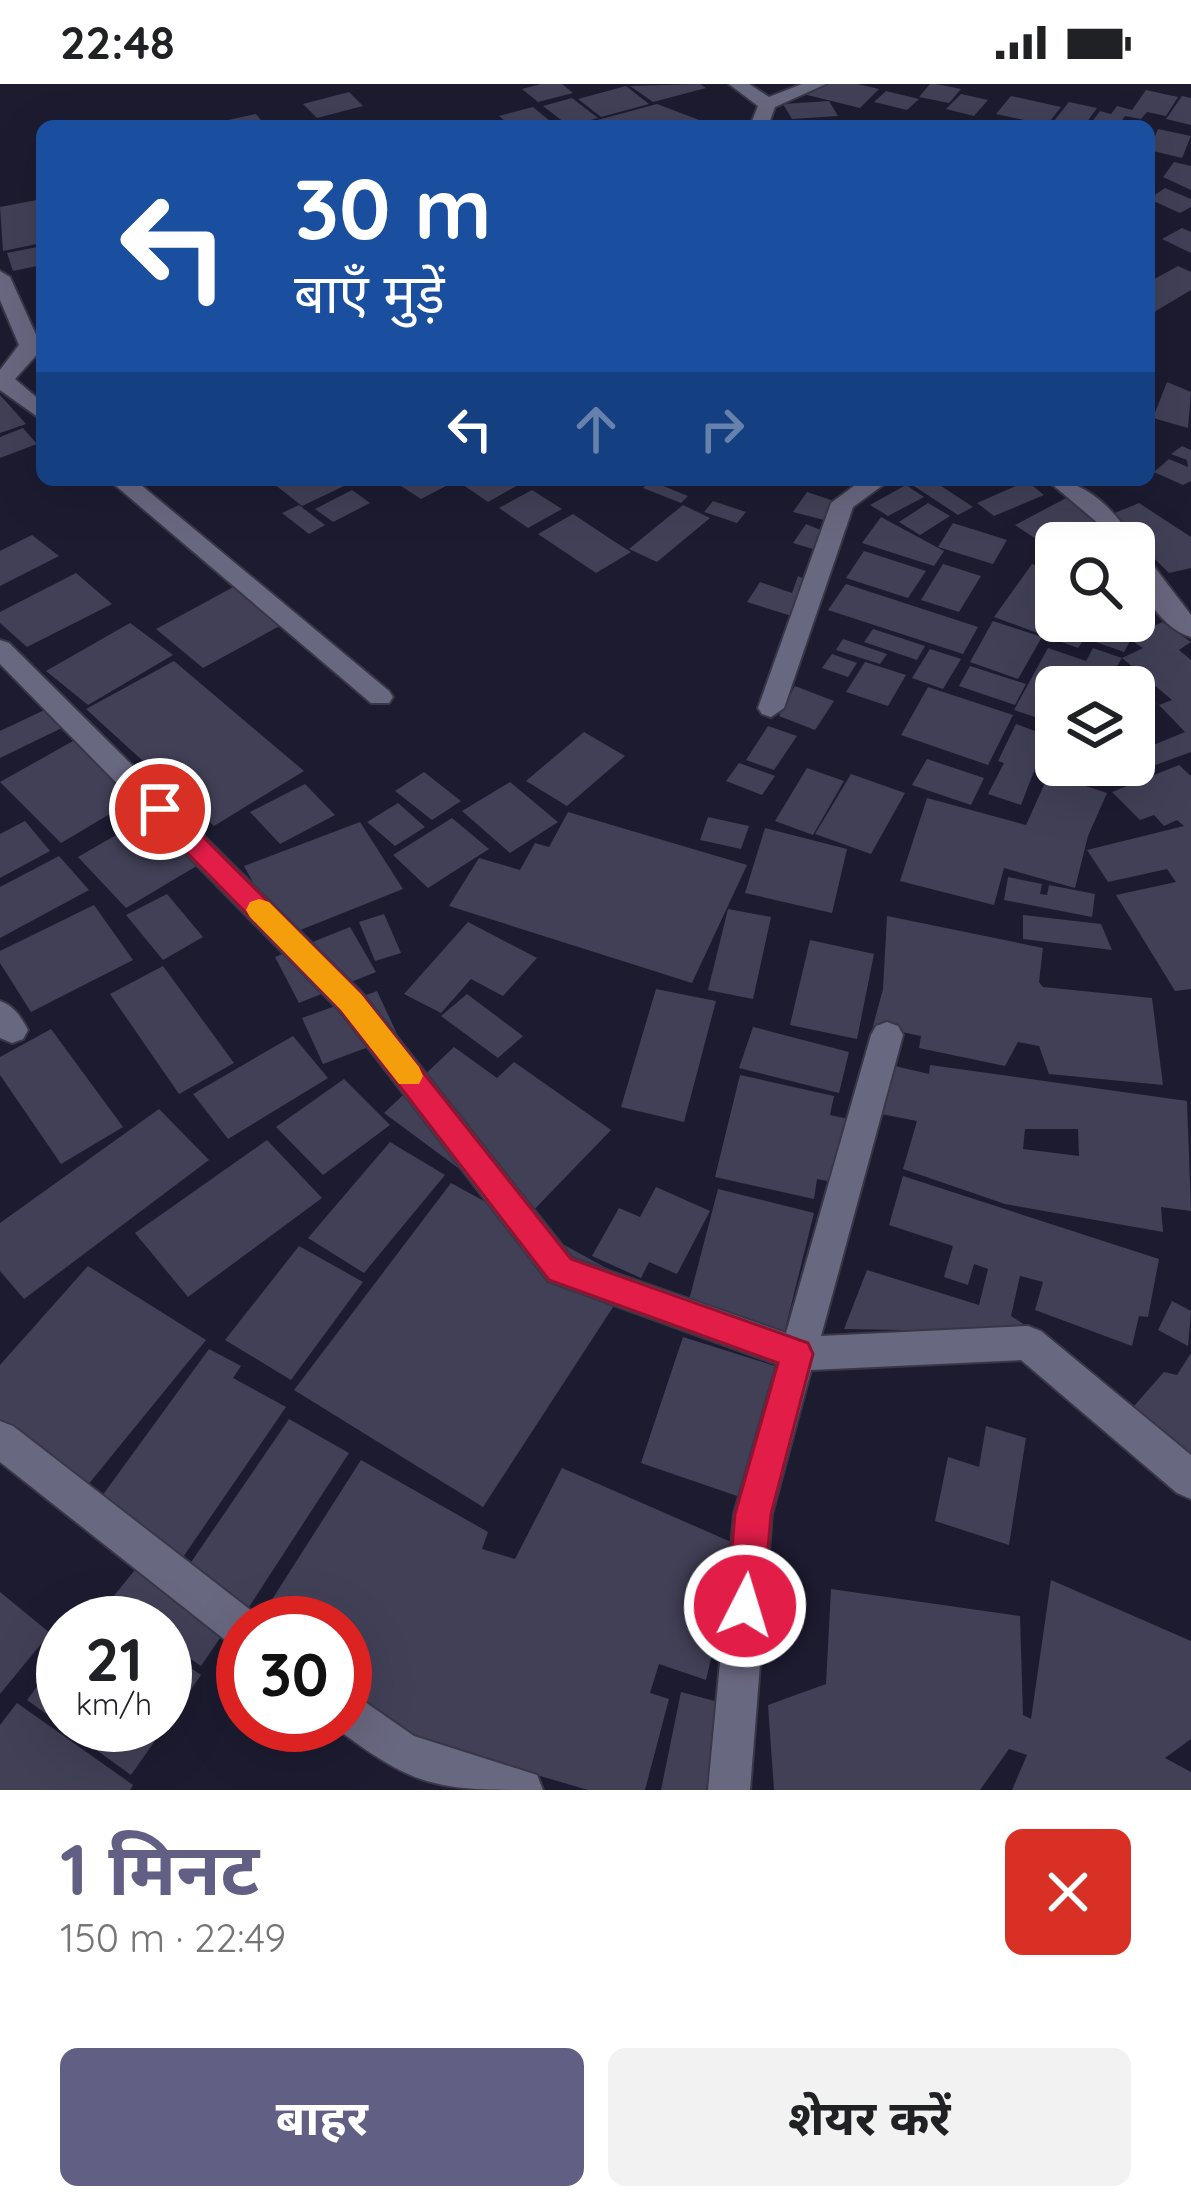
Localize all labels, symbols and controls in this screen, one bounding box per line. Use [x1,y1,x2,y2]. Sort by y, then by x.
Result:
text: 22:48 [60,14,175,70]
text: 30 m [294,155,492,260]
icon: left [96,168,252,324]
text: बाएँ मुड़ें [294,259,445,327]
icon: left [437,396,503,462]
icon: ahead [563,396,629,462]
icon: right [689,396,755,462]
map controls [1035,522,1155,786]
button: search [1035,522,1155,642]
button: layers [1035,666,1155,786]
pin [109,758,211,860]
icon: arrive [127,776,193,842]
position arrow [682,1543,808,1669]
speed limit sign: 30 [216,1596,372,1752]
text: 21 [85,1621,143,1696]
text: km/h [76,1685,152,1723]
text: 1 मिनट [60,1823,259,1913]
button: close [1005,1829,1131,1955]
text: 150 m · 22:49 [60,1913,286,1962]
button: बाहर [60,2048,584,2186]
button: शेयर करें [608,2048,1131,2186]

